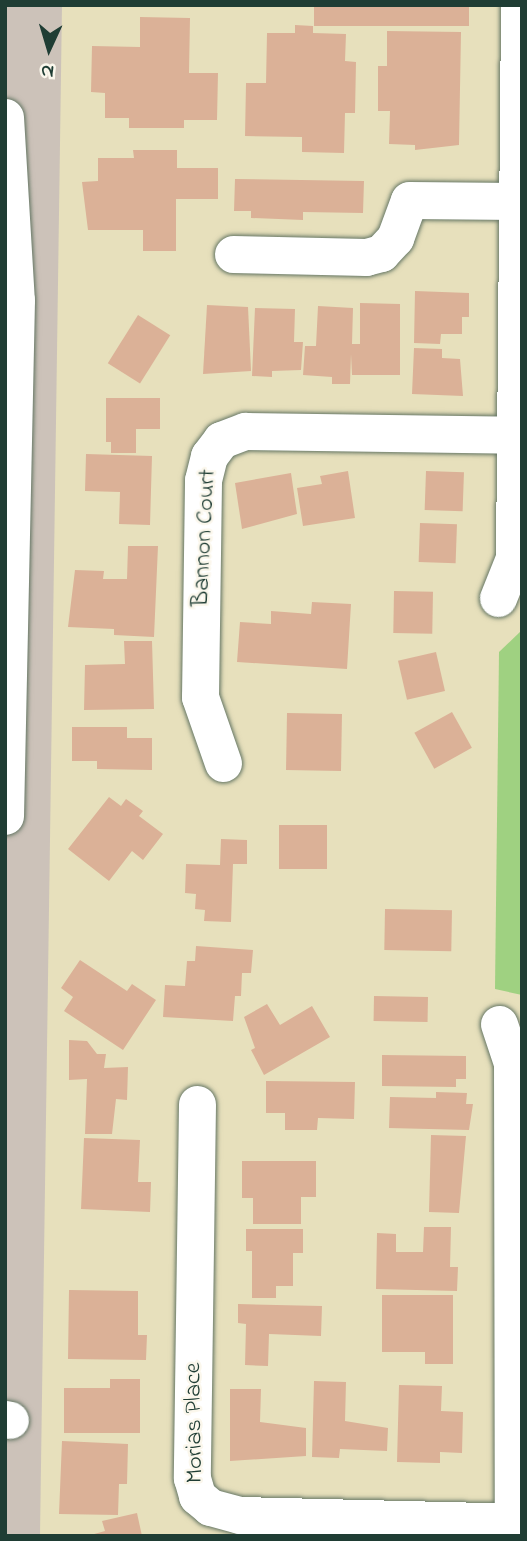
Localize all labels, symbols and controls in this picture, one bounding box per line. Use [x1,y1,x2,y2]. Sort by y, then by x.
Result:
north arrow [14,14,84,84]
text: N [40,57,55,84]
street label: Bannon Court [187,468,223,608]
street label: Morias Place [180,1362,210,1484]

